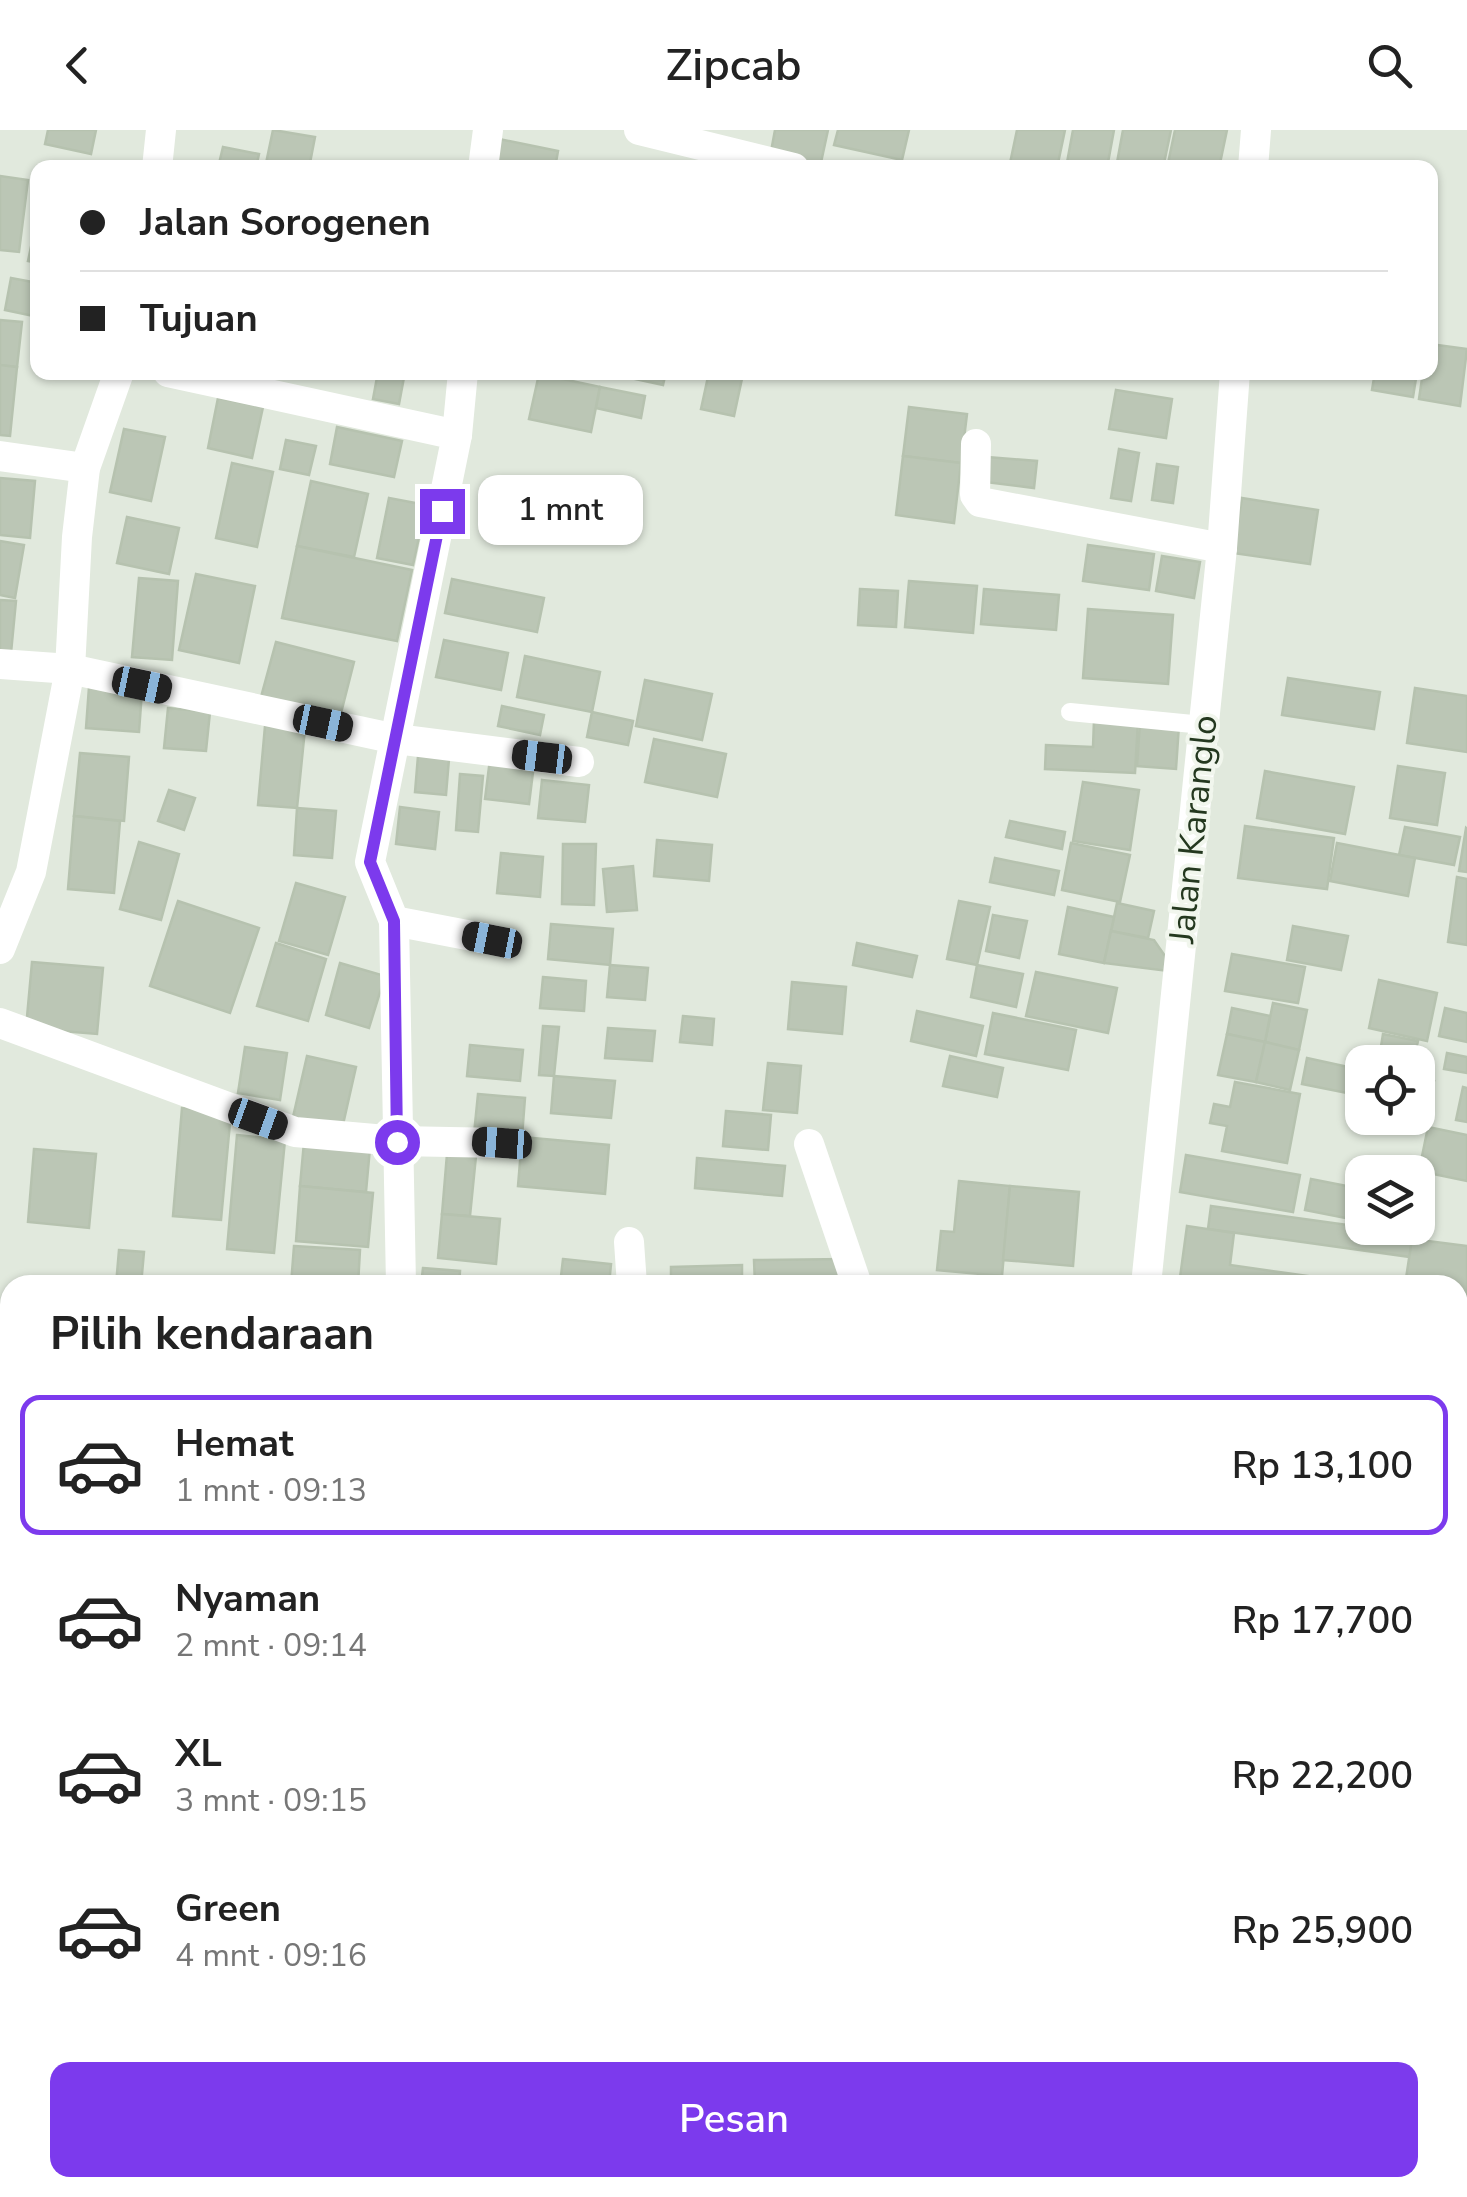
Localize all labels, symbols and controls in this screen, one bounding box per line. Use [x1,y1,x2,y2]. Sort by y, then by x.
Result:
text: Zipcab [666,35,801,96]
icon: back [50,38,105,93]
icon: search [1362,38,1417,93]
text: Jalan Sorogenen [140,197,431,248]
text: Tujuan [140,293,258,344]
callout: 1 mnt [477,476,642,546]
text: 1 mnt [518,488,603,531]
route end [420,489,465,534]
car [110,664,174,706]
car [291,702,355,744]
street label: Jalan Karanglo [1158,713,1229,946]
car [510,738,574,776]
car [460,920,524,960]
map controls [1345,1045,1435,1245]
button: locate [1345,1045,1435,1135]
car [225,1095,291,1143]
route start [375,1120,420,1165]
car [471,1126,533,1160]
button: layers [1345,1155,1435,1245]
text: Pilih kendaraan [50,1304,374,1365]
text: Hemat [175,1418,294,1469]
icon: car [55,1420,145,1510]
text: Rp 13,100 [1232,1440,1413,1491]
text: 1 mnt · 09:13 [175,1469,367,1512]
text: Nyaman [175,1573,320,1624]
icon: car [55,1575,145,1665]
text: Rp 17,700 [1232,1595,1413,1646]
text: 2 mnt · 09:14 [175,1624,367,1667]
text: XL [175,1728,222,1779]
icon: car [55,1730,145,1820]
text: Rp 22,200 [1232,1750,1413,1801]
text: 3 mnt · 09:15 [175,1779,367,1822]
text: Green [175,1883,281,1934]
icon: car [55,1885,145,1975]
text: Rp 25,900 [1232,1905,1413,1956]
text: 4 mnt · 09:16 [175,1934,367,1977]
button: Pesan [50,2062,1418,2177]

